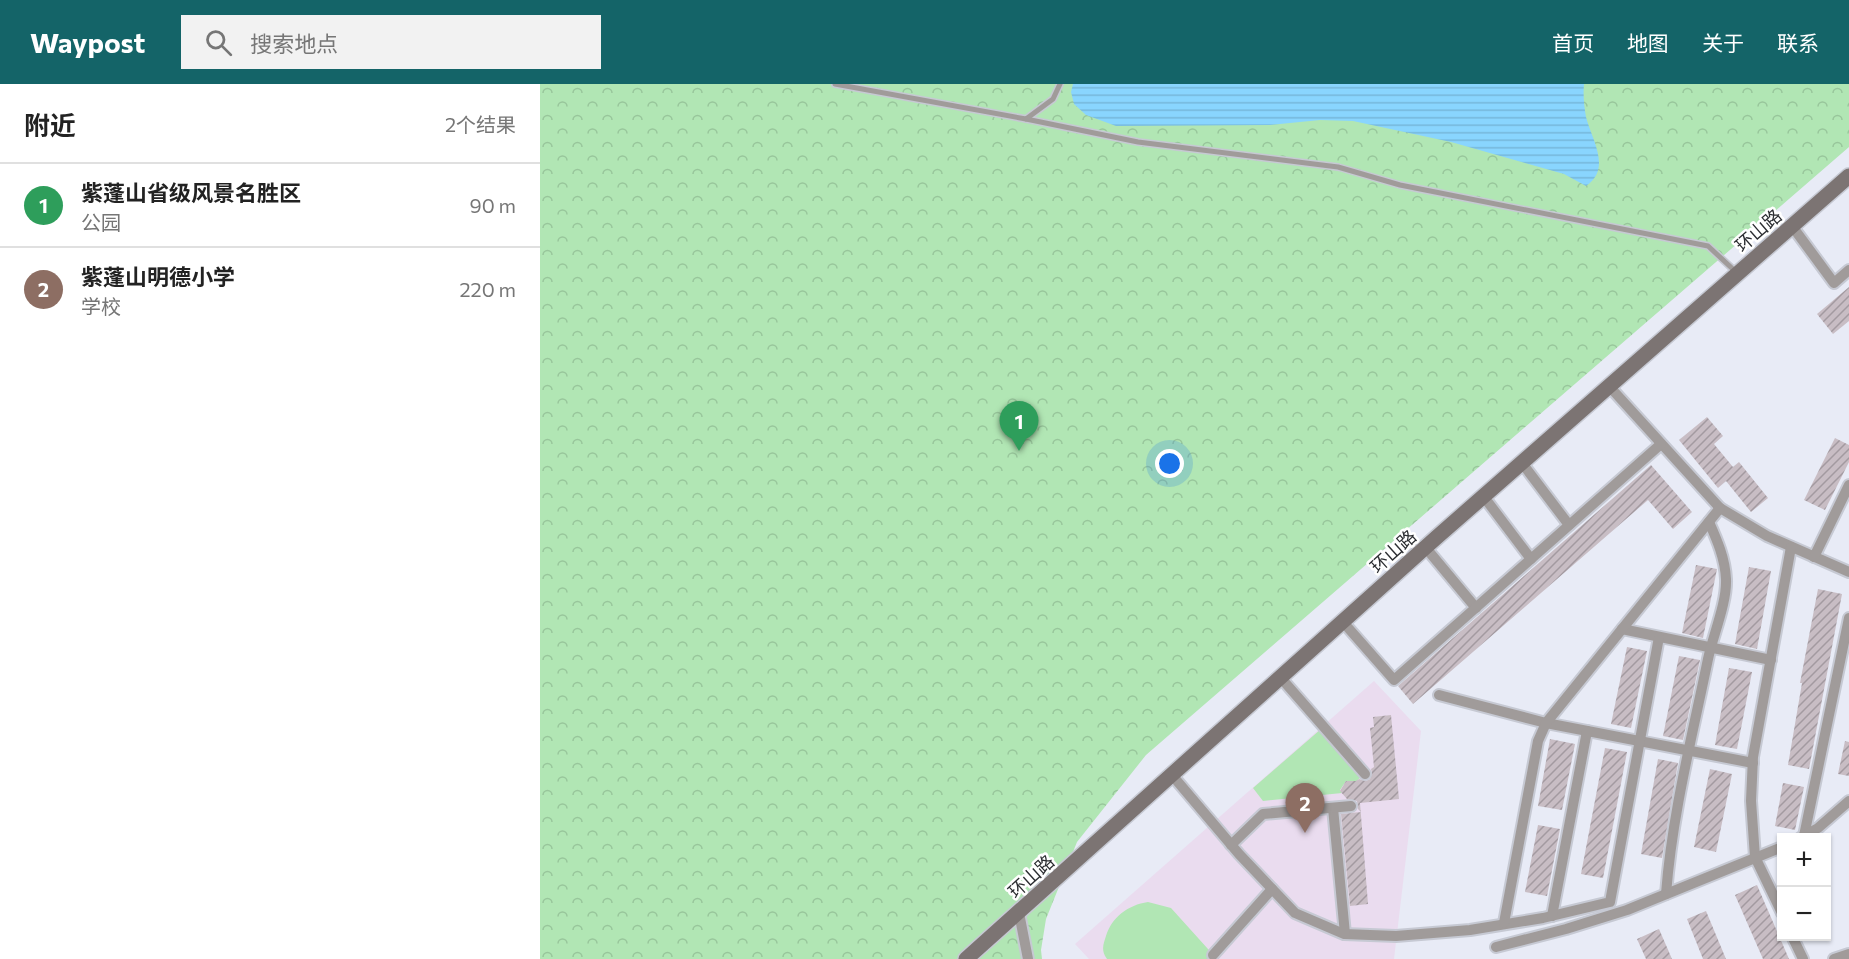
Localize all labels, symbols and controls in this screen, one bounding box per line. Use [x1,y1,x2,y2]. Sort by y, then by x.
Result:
search box [181,15,601,69]
text: Waypost [30,25,145,59]
icon: search [202,26,235,59]
text: 搜索地点 [250,30,338,57]
text: 首页 [1552,30,1594,55]
text: 地图 [1627,30,1669,55]
text: 关于 [1702,30,1744,55]
text: 联系 [1777,30,1819,55]
text: 附近 [24,109,76,140]
text: 2个结果 [445,112,516,136]
text: 紫蓬山省级风景名胜区 [81,179,301,206]
text: 1 [39,193,48,217]
text: 90 m [470,193,516,217]
street label: 环山路 [1730,204,1786,256]
text: 公园 [81,210,121,234]
text: 紫蓬山明德小学 [81,263,235,290]
text: 2 [38,277,49,301]
text: 220 m [460,277,516,301]
text: 学校 [81,294,121,318]
pin: 1 [1000,402,1038,451]
your location [1155,449,1184,478]
street label: 环山路 [1366,525,1420,577]
pin: 2 [1286,784,1324,833]
map controls [1777,833,1831,941]
button: + [1777,833,1831,887]
street label: 环山路 [1004,850,1058,902]
button: − [1777,887,1831,941]

